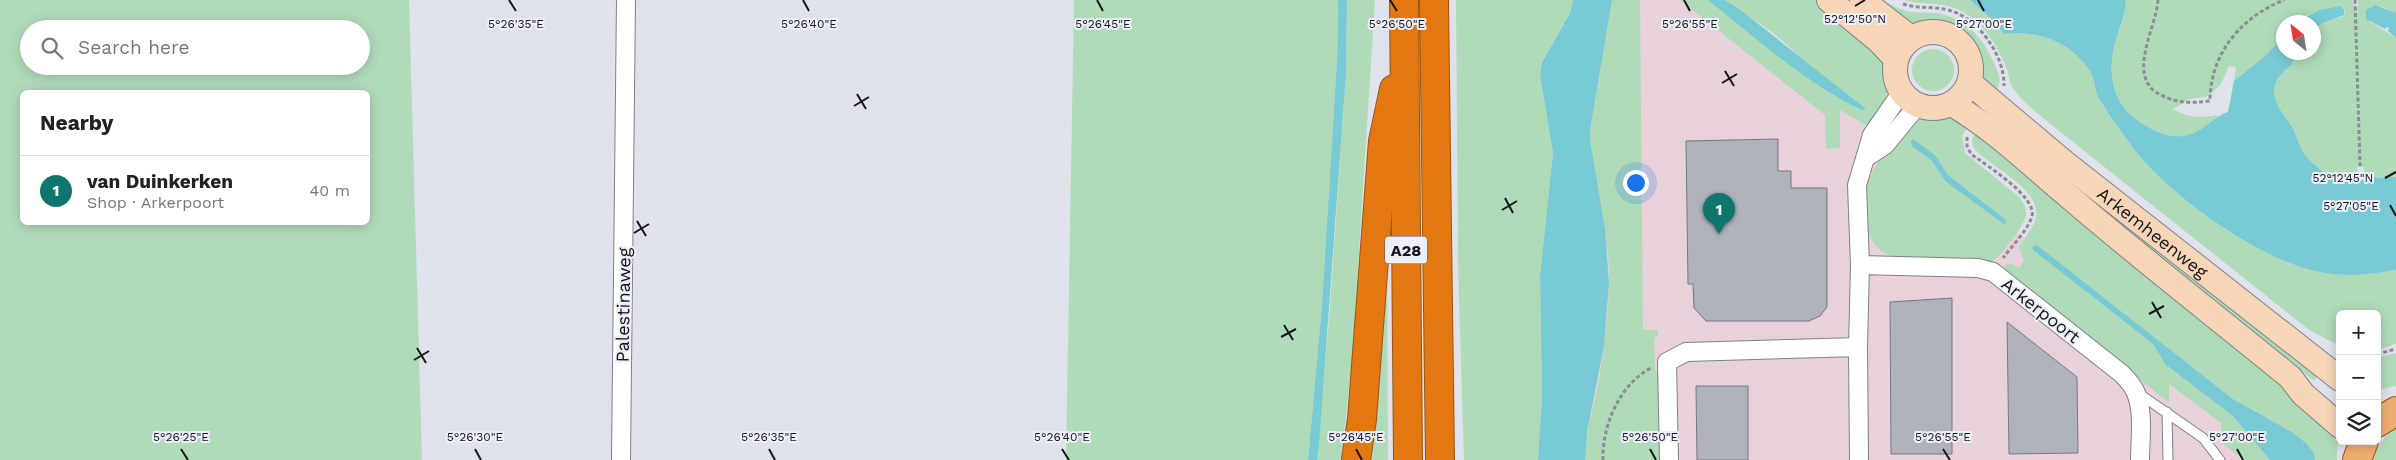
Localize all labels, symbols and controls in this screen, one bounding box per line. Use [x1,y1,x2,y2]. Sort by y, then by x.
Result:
text: 52°12'50"N [1824,12,1886,26]
north arrow [2276,15,2321,60]
text: 5°26'35"E [488,17,544,31]
text: 5°26'40"E [781,17,837,31]
text: 5°26'45"E [1075,17,1131,31]
text: 5°26'50"E [1369,17,1426,31]
text: 5°26'55"E [1662,17,1718,31]
text: 5°27'00"E [1956,17,2012,31]
search box [20,20,370,75]
icon: search [38,34,66,62]
text: Search here [78,36,189,59]
text: Nearby [40,110,113,135]
text: van Duinkerken [87,170,233,193]
your location [1623,170,1649,196]
text: 52°12'45"N [2313,171,2373,185]
text: 1 [53,181,59,200]
text: 40 m [310,181,350,200]
street label: Arkemheenweg [2094,182,2213,282]
text: Shop · Arkerpoort [87,193,224,212]
pin: 1 [1703,193,1735,234]
text: 5°27'05"E [2323,199,2379,213]
road number: A28 [1385,236,1427,264]
street label: Palestinaweg [612,247,635,363]
street label: Arkerpoort [1997,273,2085,348]
map controls [2336,310,2381,445]
button: + [2336,310,2381,355]
button: − [2336,355,2381,400]
button: layers [2336,400,2381,445]
text: 5°26'25"E [153,430,209,444]
text: 5°26'30"E [447,430,504,444]
text: 5°26'35"E [741,430,797,444]
text: 5°26'40"E [1034,430,1090,444]
text: 5°26'45"E [1328,430,1384,444]
text: 5°26'50"E [1622,430,1679,444]
text: 5°26'55"E [1915,430,1971,444]
text: 5°27'00"E [2209,430,2265,444]

